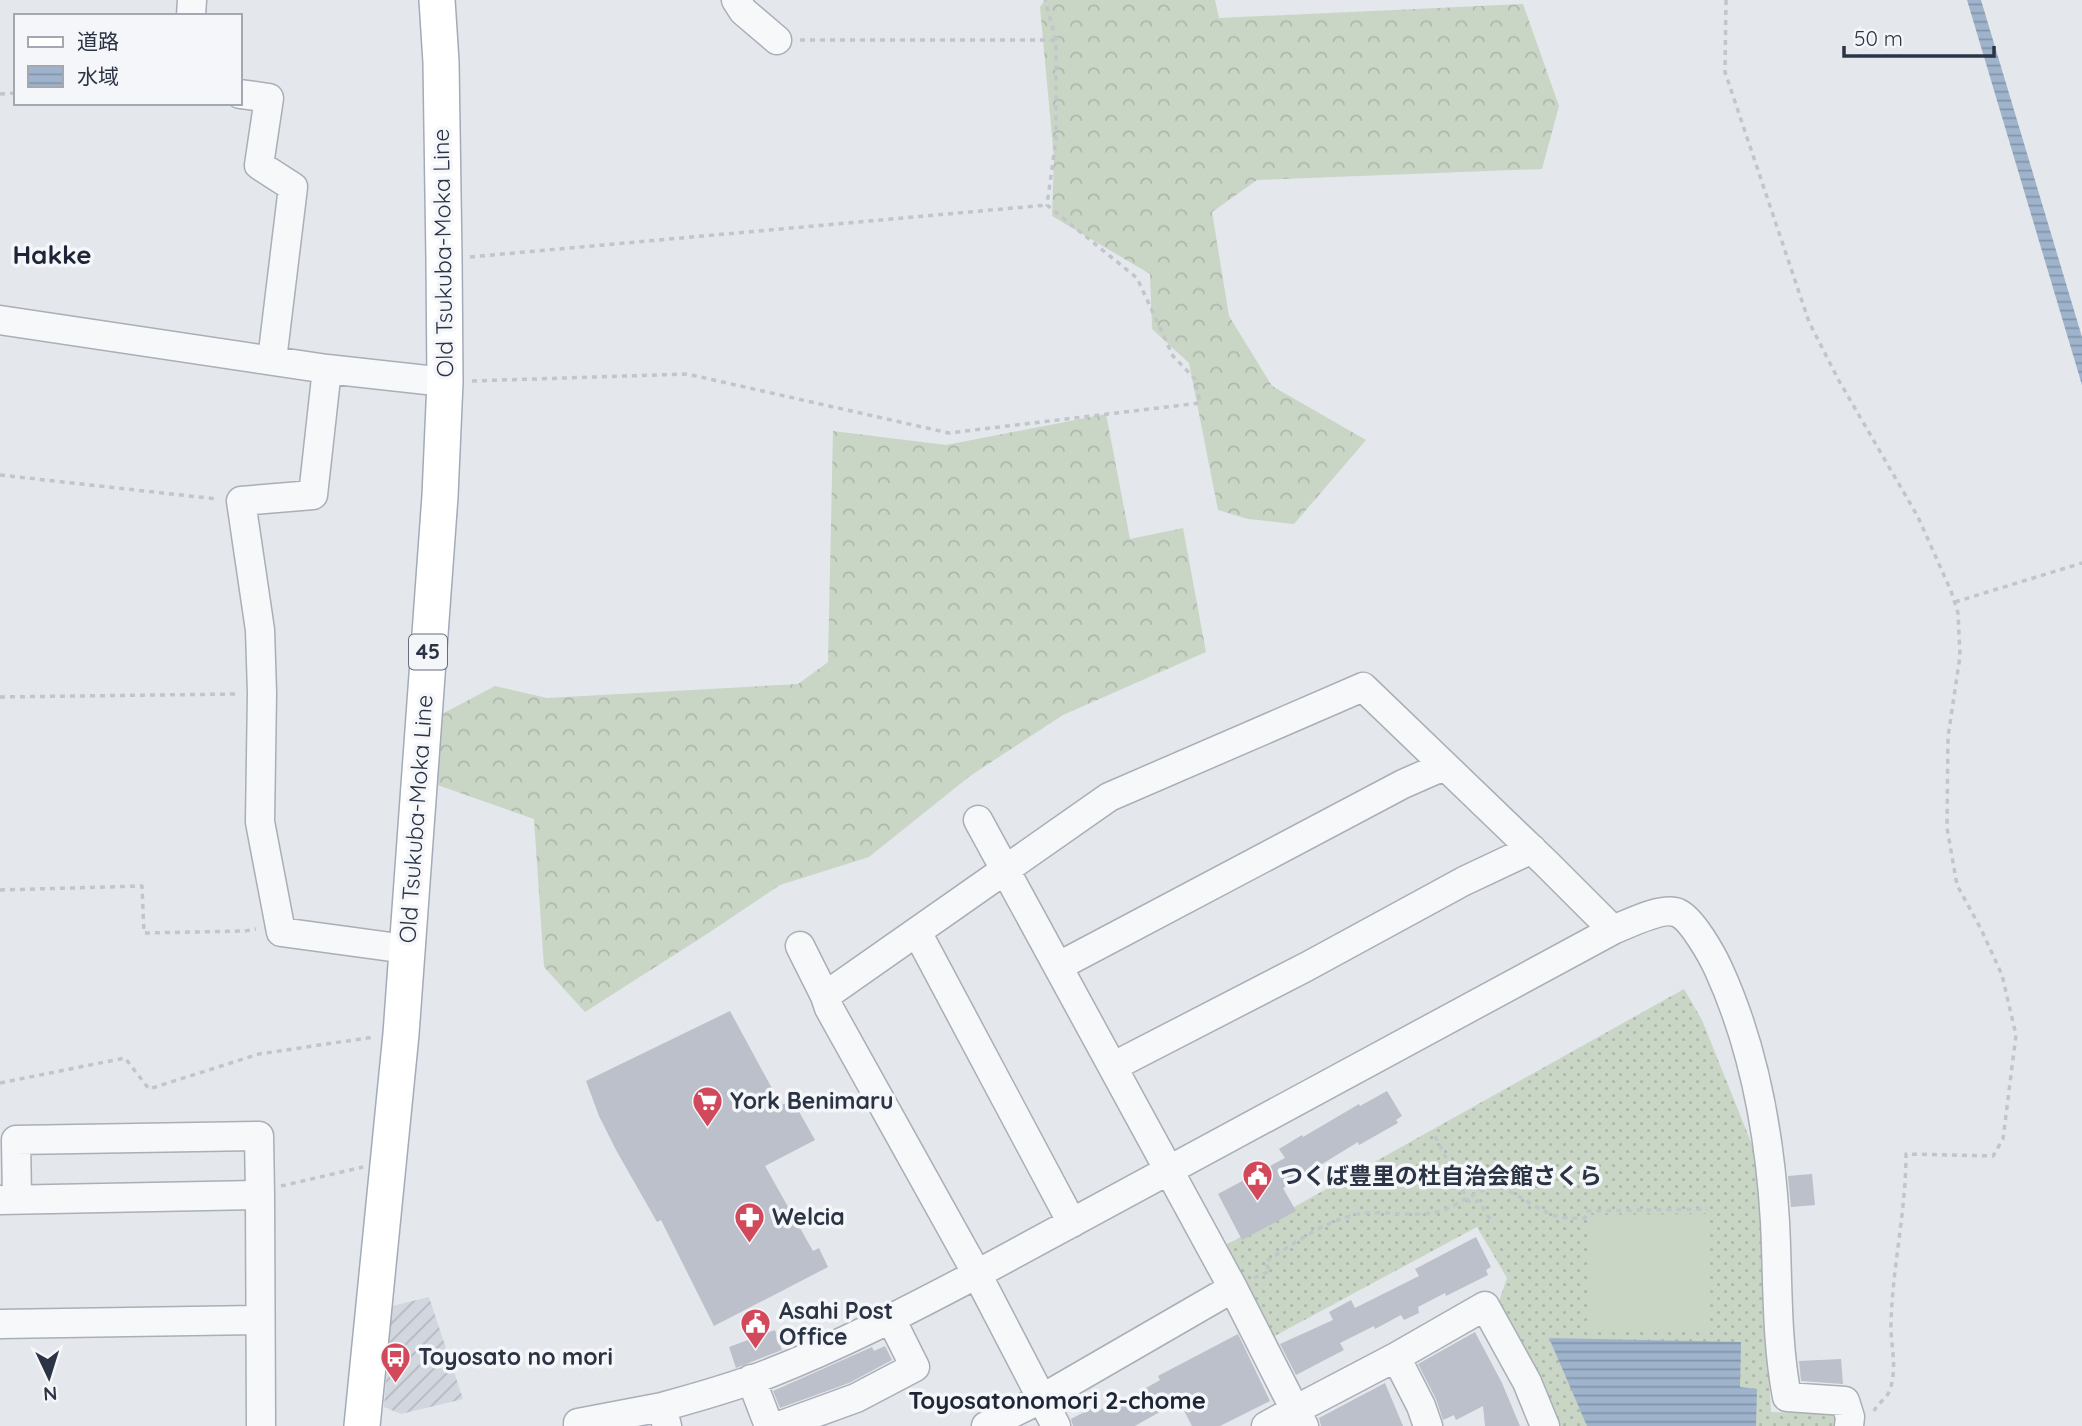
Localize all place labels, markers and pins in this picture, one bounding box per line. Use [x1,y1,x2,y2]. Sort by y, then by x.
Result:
supermarket icon: York Benimaru [690,1084,724,1128]
place label: York Benimaru [730,1086,894,1115]
public building icon: つくば豊里の杜自治会館さくら [1240,1159,1274,1203]
place label: つくば豊里の杜自治会館さくら [1280,1161,1602,1190]
pharmacy icon: Welcia [732,1200,766,1244]
place label: Welcia [772,1202,845,1231]
place label: Asahi Post Office [779,1296,893,1351]
public building icon: Asahi Post Office [739,1307,773,1351]
bus stop icon: Toyosato no mori [378,1340,412,1384]
place label: Toyosato no mori [418,1342,613,1371]

